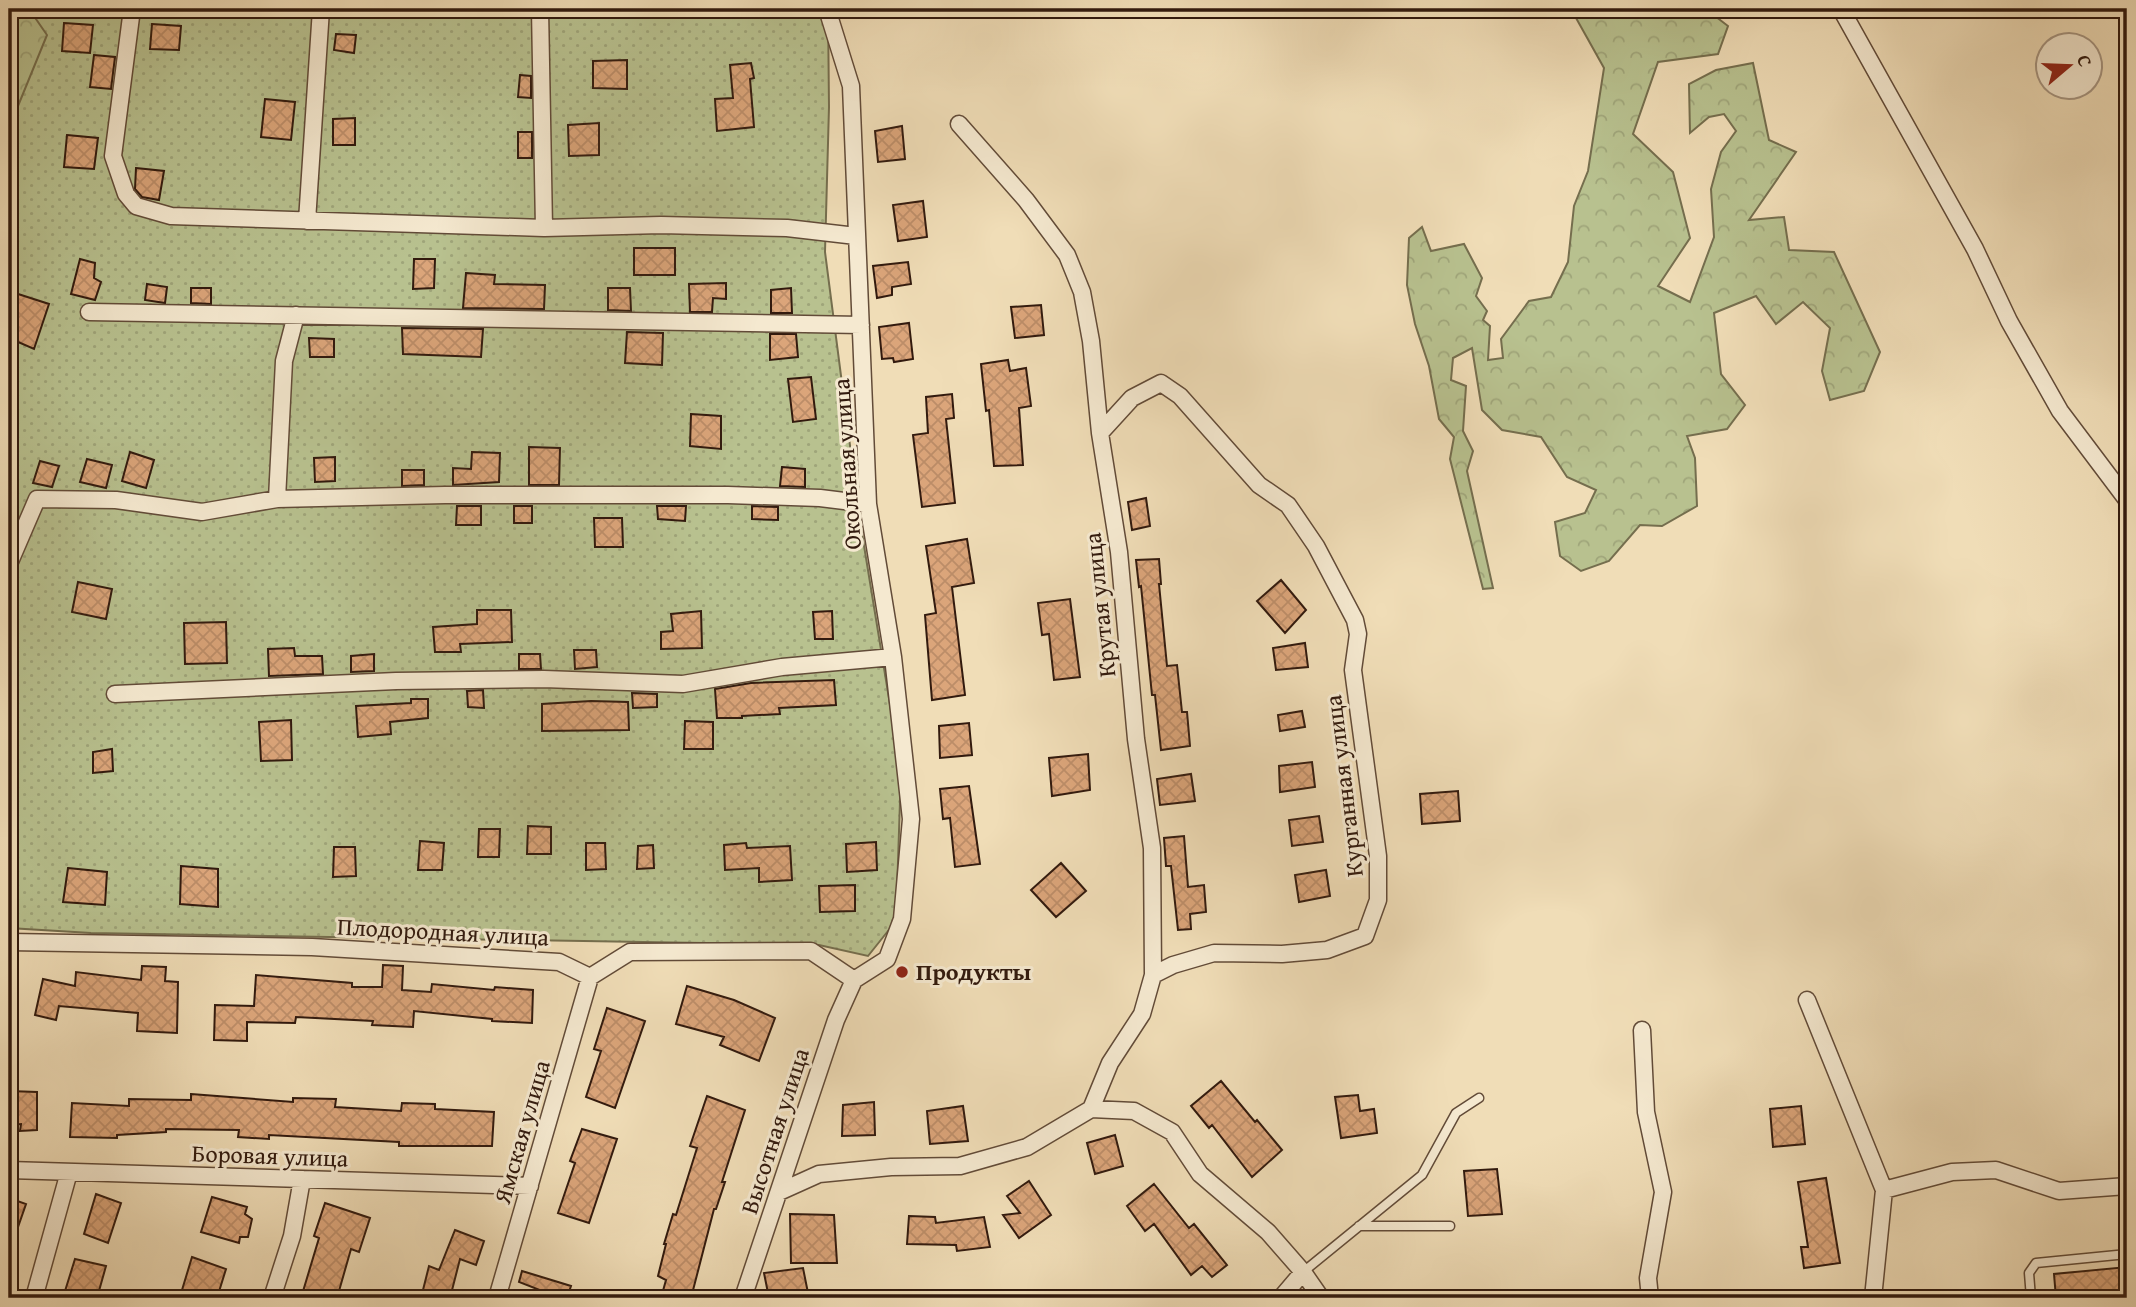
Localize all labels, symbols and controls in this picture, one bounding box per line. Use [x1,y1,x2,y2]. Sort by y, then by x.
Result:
north arrow [2035,32,2104,102]
text: С [2070,51,2100,70]
street label: Окольная улица [823,377,870,551]
street label: Крутая улица [1074,530,1124,679]
street label: Курганная улица [1315,693,1372,879]
street label: Плодородная улица [336,908,550,955]
place label: Продукты [916,954,1032,989]
marker: Продукты [894,964,910,980]
street label: Высотная улица [731,1043,818,1218]
street label: Ямская улица [484,1055,559,1209]
street label: Боровая улица [191,1135,349,1176]

